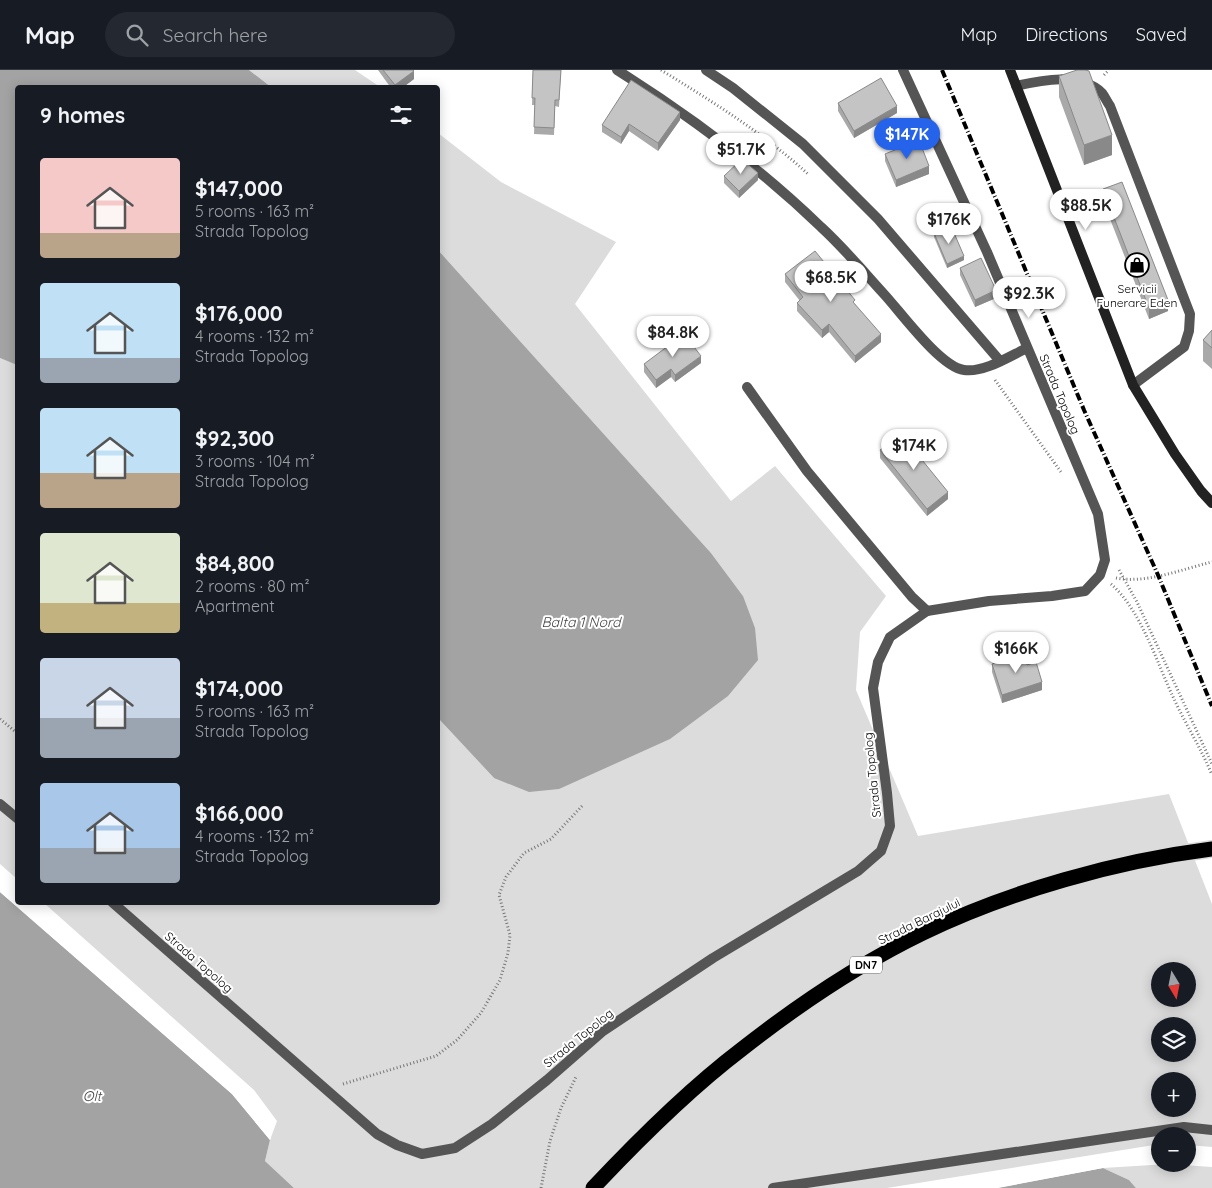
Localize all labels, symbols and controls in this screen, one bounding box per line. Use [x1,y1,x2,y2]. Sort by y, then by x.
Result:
search box [105,12,455,57]
text: Map [25,20,75,50]
icon: search [123,21,151,49]
text: Search here [163,23,268,47]
text: Map [960,23,997,46]
text: Directions [1025,23,1108,46]
text: Saved [1136,23,1187,46]
icon: filters [387,101,415,129]
text: 9 homes [40,102,125,128]
pin: $147K [872,118,942,160]
text: $147K [885,124,929,144]
pin: $51.7K [700,132,782,175]
text: $51.7K [717,139,765,159]
text: $147,000 [195,175,283,201]
icon: home [80,178,140,238]
pin: $88.5K [1045,189,1127,231]
text: $88.5K [1061,195,1111,215]
text: 5 rooms · 163 m² [195,201,314,221]
pin: $176K [914,202,984,245]
text: $176K [927,209,971,229]
text: Strada Topolog [195,221,309,241]
shop icon: Servicii Funerare Eden [1124,252,1150,278]
pin: $68.5K [790,260,872,303]
text: $68.5K [806,267,856,287]
pin: $92.3K [988,276,1070,319]
place label: Servicii Funerare Eden [1096,281,1178,310]
text: $92.3K [1004,283,1054,303]
text: $176,000 [195,300,283,326]
icon: home [80,303,140,363]
pin: $84.8K [632,316,714,358]
text: $84.8K [648,322,698,342]
text: 4 rooms · 132 m² [195,326,314,346]
text: Strada Topolog [195,346,309,366]
street label: Strada Topolog [1036,352,1084,436]
text: $92,300 [195,425,274,451]
icon: home [80,428,140,488]
pin: $174K [879,428,949,471]
text: $174K [892,435,936,455]
text: 3 rooms · 104 m² [195,451,315,471]
text: Strada Topolog [195,471,309,491]
text: $84,800 [195,550,274,576]
icon: home [80,553,140,613]
text: 2 rooms · 80 m² [195,576,310,596]
text: Apartment [195,596,275,616]
water label: Balta 1 Nord [541,613,622,631]
pin: $166K [981,632,1051,674]
text: $166K [994,638,1038,658]
text: $174,000 [195,675,283,701]
icon: home [80,678,140,738]
text: 5 rooms · 163 m² [195,701,314,721]
text: Strada Topolog [195,721,309,741]
street label: Strada Topolog [860,732,884,818]
text: $166,000 [195,800,283,826]
icon: home [80,803,140,863]
text: 4 rooms · 132 m² [195,826,314,846]
text: Strada Topolog [195,846,309,866]
street label: Strada Barajului [876,895,962,947]
street label: Strada Topolog [162,928,236,996]
road number: DN7 [850,956,882,974]
north arrow [1151,962,1196,1008]
map controls [1151,962,1196,1172]
street label: Strada Topolog [540,1005,616,1071]
button: layers [1151,1017,1196,1062]
button: + [1151,1072,1196,1117]
water label: Olt [83,1087,104,1105]
button: − [1151,1127,1196,1172]

